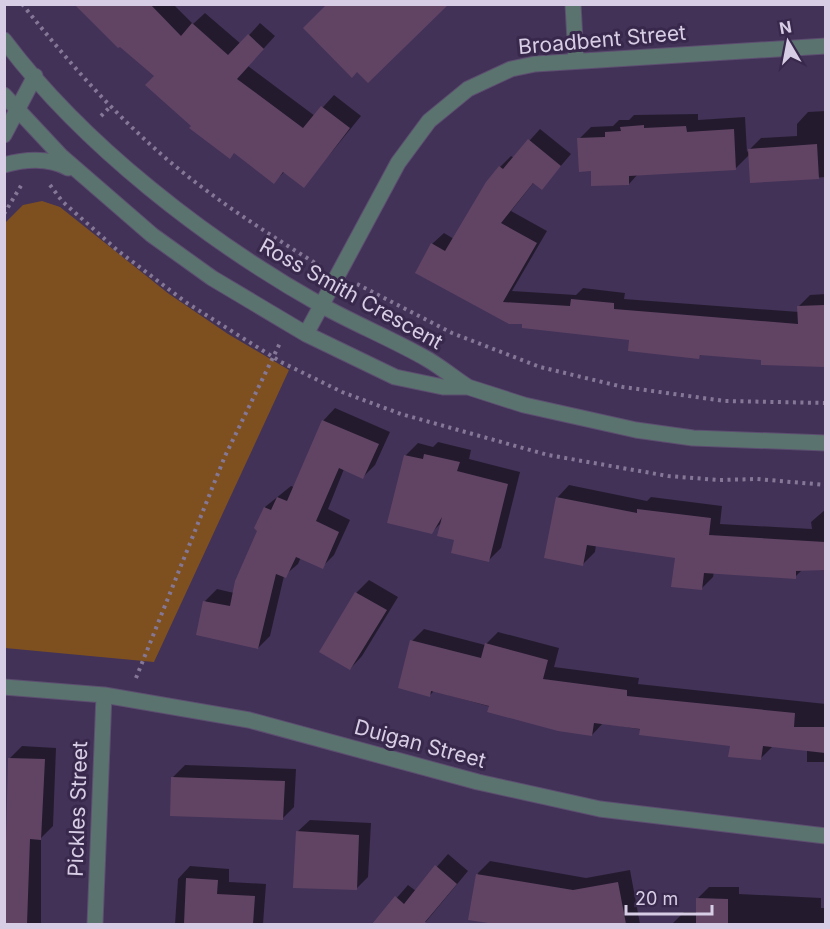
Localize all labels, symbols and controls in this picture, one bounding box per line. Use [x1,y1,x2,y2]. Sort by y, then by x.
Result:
north arrow [758,12,818,72]
text: N [778,16,793,38]
street label: Broadbent Street [517,20,687,59]
street label: Ross Smith Crescent [255,233,447,354]
street label: Duigan Street [352,714,489,773]
street label: Pickles Street [63,741,92,877]
scale bar [626,878,712,916]
text: 20 m [635,888,678,909]

